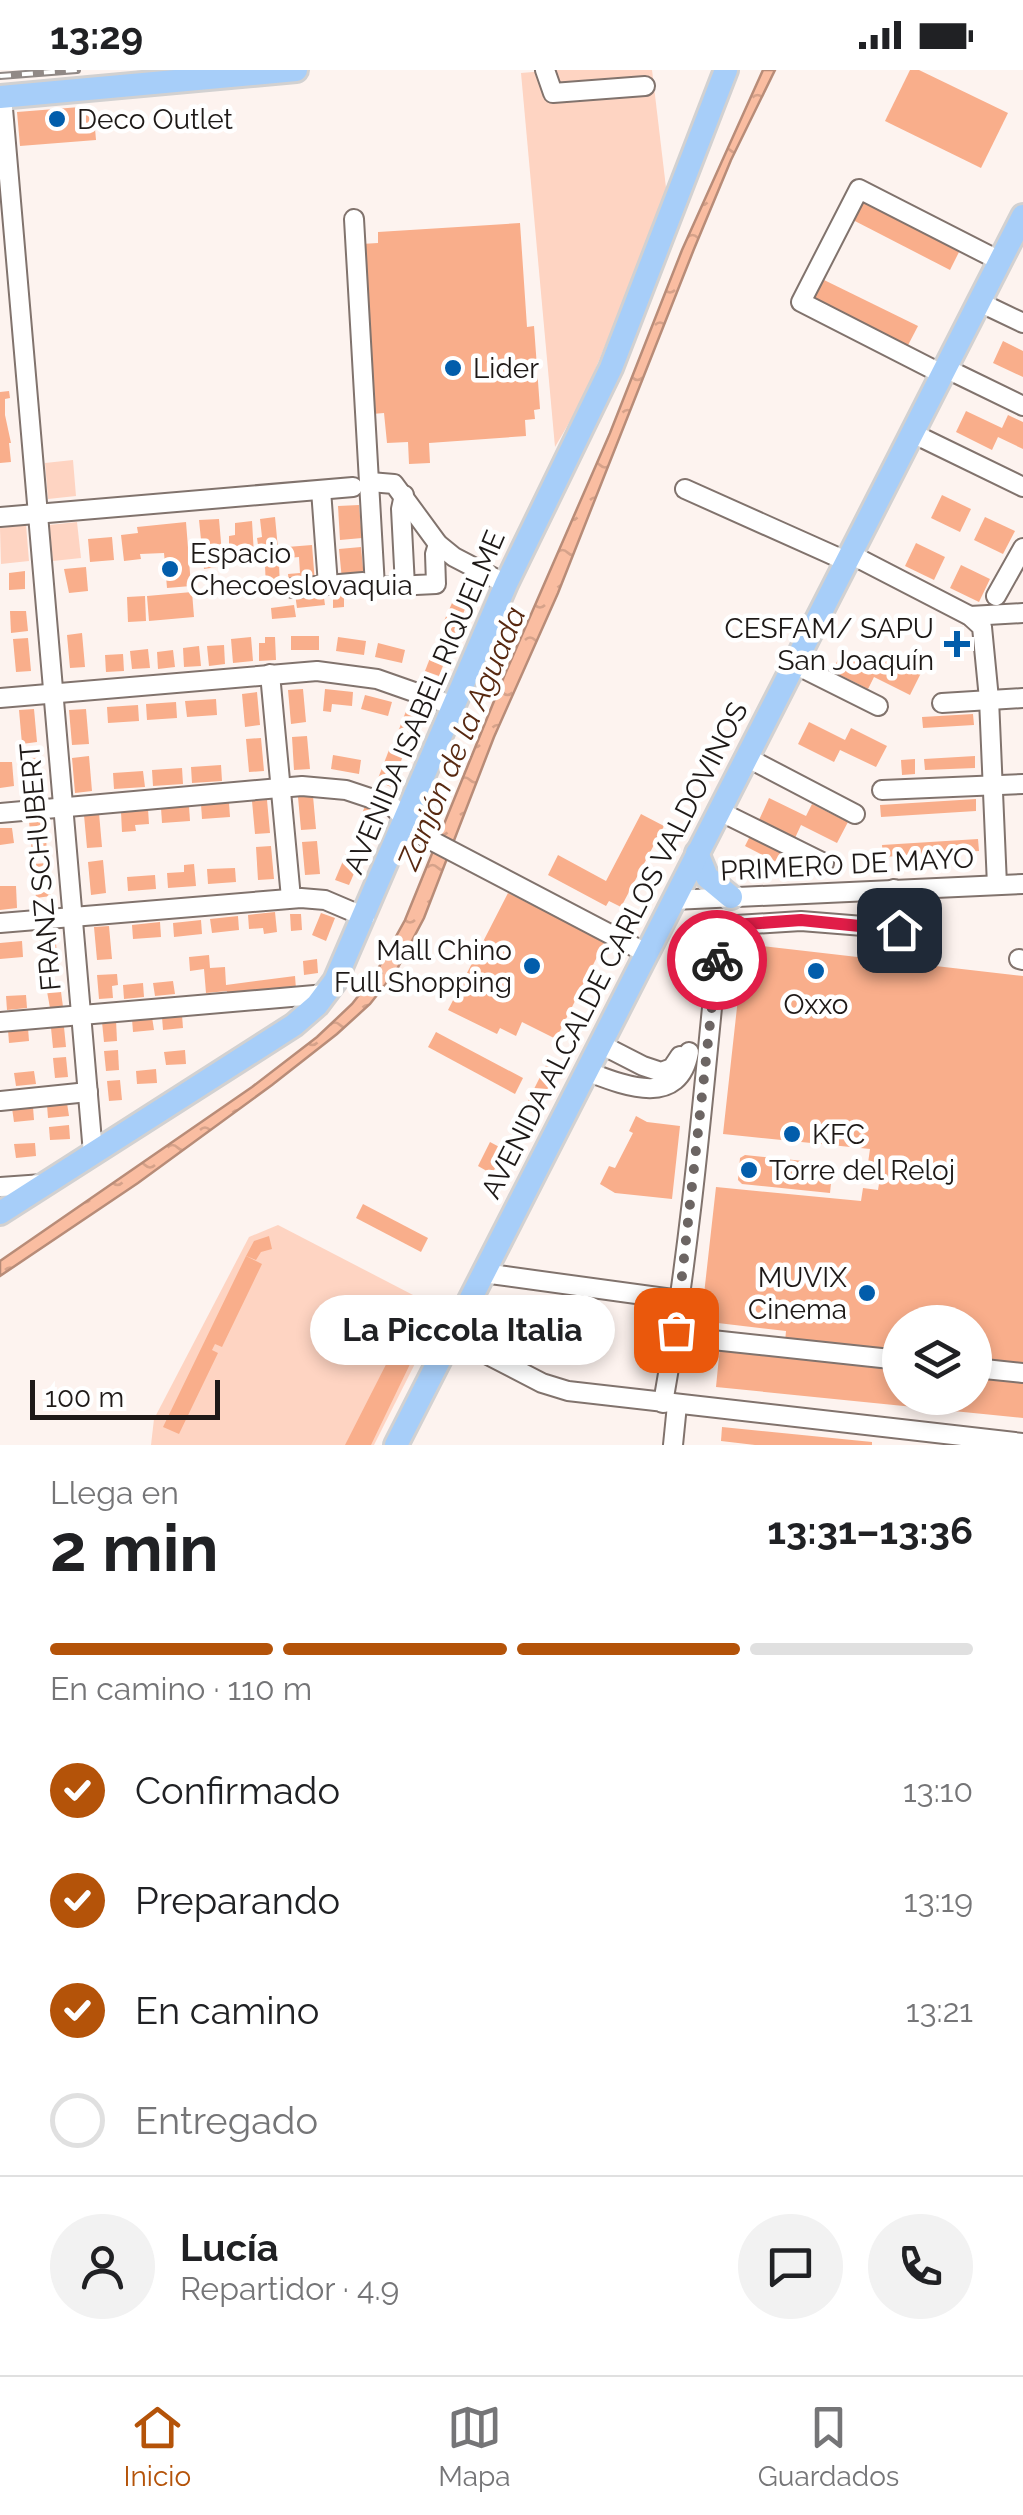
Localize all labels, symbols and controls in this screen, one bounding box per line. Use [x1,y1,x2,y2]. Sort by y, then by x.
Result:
text: 13:29 [50,13,143,58]
place label: Deco Outlet [77,103,233,136]
marker: Deco Outlet [46,108,68,130]
place label: Lider [473,352,539,385]
marker: Lider [442,357,464,379]
street label: AVENIDA ISABEL RIQUELME [337,526,512,879]
place label: Espacio Checoeslovaquia [190,537,413,602]
marker: Espacio Checoeslovaquia [159,558,181,580]
water label: Zanjón de la Aguada [390,601,533,876]
place label: CESFAM/ SAPU San Joaquín [724,612,934,677]
marker: CESFAM/ SAPU San Joaquín [944,631,970,657]
street label: AVENIDA ALCALDE CARLOS VALDOVINOS [474,696,755,1204]
street label: FRANZ SCHUBERT [13,742,68,992]
street label: PRIMERO DE MAYO [719,841,975,888]
pin [857,888,942,973]
icon: home [872,903,927,958]
courier [667,910,767,1010]
icon: bike [690,933,745,988]
place label: Mall Chino Full Shopping [334,934,512,999]
marker: Mall Chino Full Shopping [521,955,543,977]
marker: Oxxo [805,960,827,982]
place label: Oxxo [784,988,848,1021]
place label: KFC [812,1118,865,1151]
marker: KFC [781,1123,803,1145]
place label: Torre del Reloj [769,1154,955,1187]
marker: Torre del Reloj [738,1159,760,1181]
place label: MUVIX Cinema [748,1261,847,1326]
marker: MUVIX Cinema [856,1282,878,1304]
pin [634,1288,719,1373]
callout: La Piccola Italia [311,1295,616,1365]
icon: bag [649,1303,704,1358]
map controls [882,1305,992,1415]
button: layers [882,1305,992,1415]
text: La Piccola Italia [342,1311,583,1348]
scale bar [30,1375,220,1420]
text: 100 m [45,1381,124,1414]
text: Llega en [50,1474,179,1511]
text: 13:31–13:36 [767,1508,973,1553]
text: 2 min [50,1510,219,1586]
text: En camino · 110 m [50,1670,312,1707]
icon: check [50,1763,105,1818]
text: Confirmado [135,1768,340,1813]
text: 13:10 [903,1772,973,1809]
icon: check [50,1873,105,1928]
text: Preparando [135,1878,340,1923]
text: 13:19 [904,1882,973,1919]
icon: check [50,1983,105,2038]
text: En camino [135,1988,319,2033]
text: 13:21 [906,1992,973,2029]
text: Entregado [135,2098,318,2143]
button: person [50,2214,155,2319]
button: chat [738,2214,843,2319]
button: phone [868,2214,973,2319]
text: Lucía [180,2225,279,2270]
text: Repartidor · 4.9 [180,2270,399,2307]
tab: Inicio [124,2400,191,2493]
tab: Mapa [438,2400,511,2493]
tab: Guardados [758,2400,899,2493]

